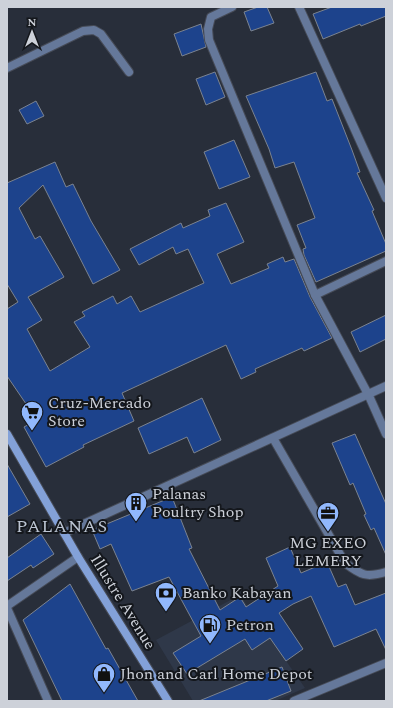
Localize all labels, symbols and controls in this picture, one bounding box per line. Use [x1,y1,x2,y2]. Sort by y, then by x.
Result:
north arrow [12,12,52,52]
text: N [28,14,37,31]
place label: Cruz-Mercado Store [48,391,151,433]
supermarket icon: Cruz-Mercado Store [19,399,45,432]
place label: Palanas Poultry Shop [152,482,244,524]
building icon: Palanas Poultry Shop [123,490,149,523]
office icon: MG EXEO LEMERY [315,500,341,533]
district label: PALANAS [16,513,108,540]
place label: MG EXEO LEMERY [289,531,367,573]
street label: Illustre Avenue [84,550,162,654]
bank icon: Banko Kabayan [153,580,179,613]
place label: Banko Kabayan [182,581,291,605]
fuel station icon: Petron [197,612,223,645]
place label: Petron [226,613,274,637]
shop icon: Jhon and Carl Home Depot [91,661,117,694]
place label: Jhon and Carl Home Depot [120,662,313,686]

